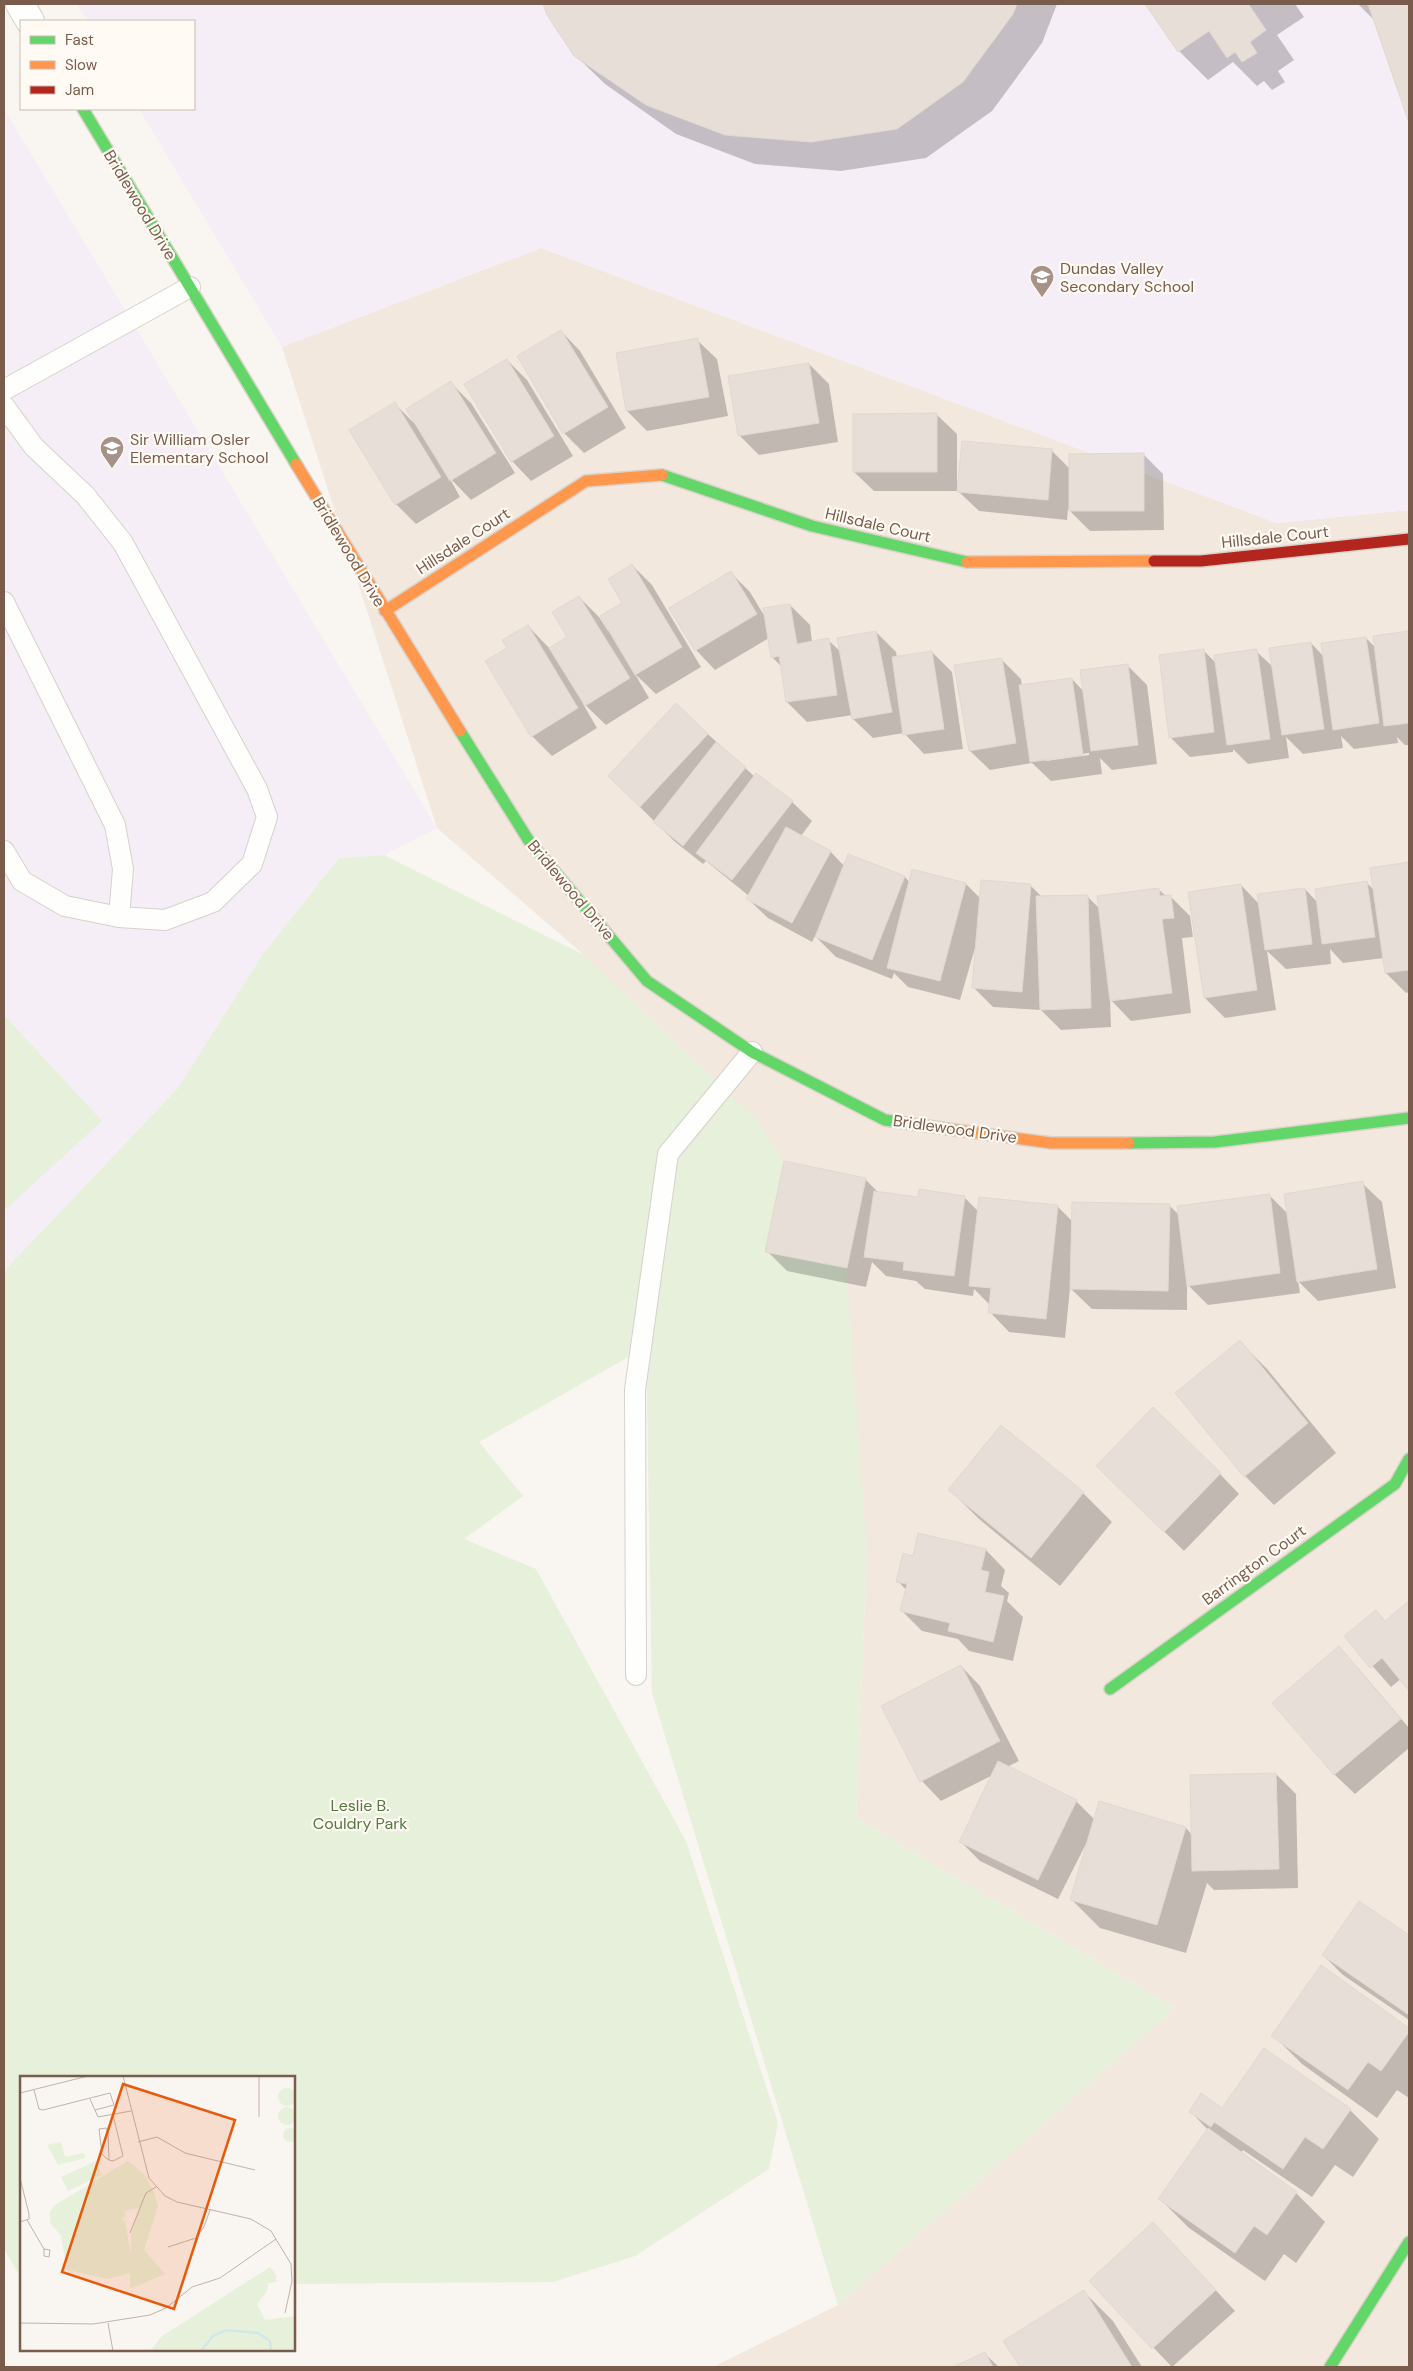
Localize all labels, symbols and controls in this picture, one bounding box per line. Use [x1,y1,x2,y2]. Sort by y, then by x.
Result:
legend [20,20,195,110]
text: Fast [65,30,94,50]
text: Slow [65,55,98,75]
text: Jam [65,80,94,100]
street label: Bridlewood Drive [99,146,181,264]
place label: Dundas Valley Secondary School [1060,258,1194,297]
school or university icon: Dundas Valley Secondary School [1029,264,1055,298]
place label: Sir William Osler Elementary School [130,429,268,468]
school or university icon: Sir William Osler Elementary School [99,435,125,469]
street label: Bridlewood Drive [308,493,390,611]
street label: Hillsdale Court [412,503,514,579]
street label: Hillsdale Court [823,503,933,547]
street label: Hillsdale Court [1220,521,1330,553]
street label: Bridlewood Drive [523,835,619,945]
street label: Bridlewood Drive [892,1110,1018,1148]
street label: Barrington Court [1198,1520,1310,1610]
park label: Leslie B. Couldry Park [313,1795,407,1834]
inset map [20,2076,295,2351]

